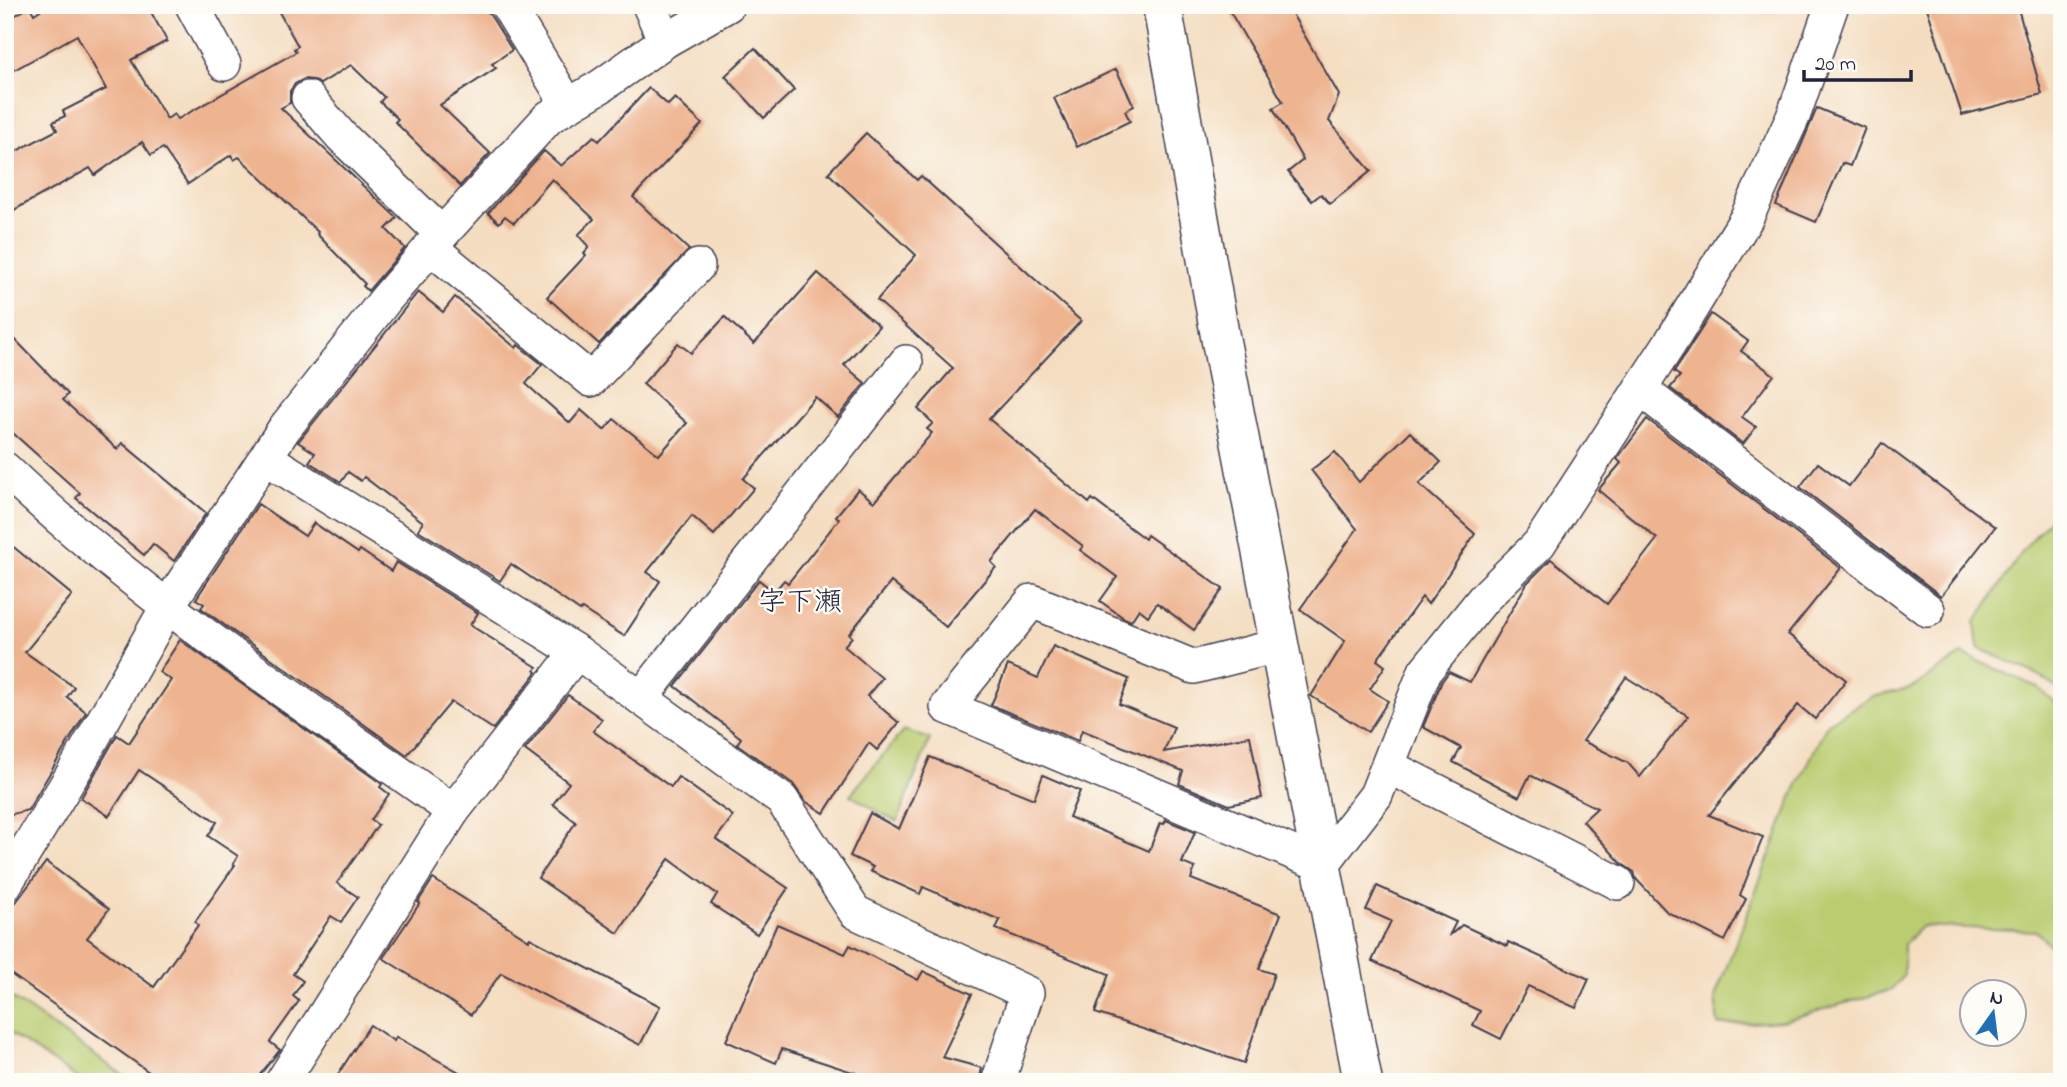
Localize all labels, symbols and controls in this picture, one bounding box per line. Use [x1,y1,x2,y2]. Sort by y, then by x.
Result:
scale bar [1804,38,1911,82]
text: 20 m [1815,50,1856,80]
district label: 字下瀬 [758,583,842,624]
north arrow [1958,978,2028,1048]
text: N [1987,984,2006,1014]

